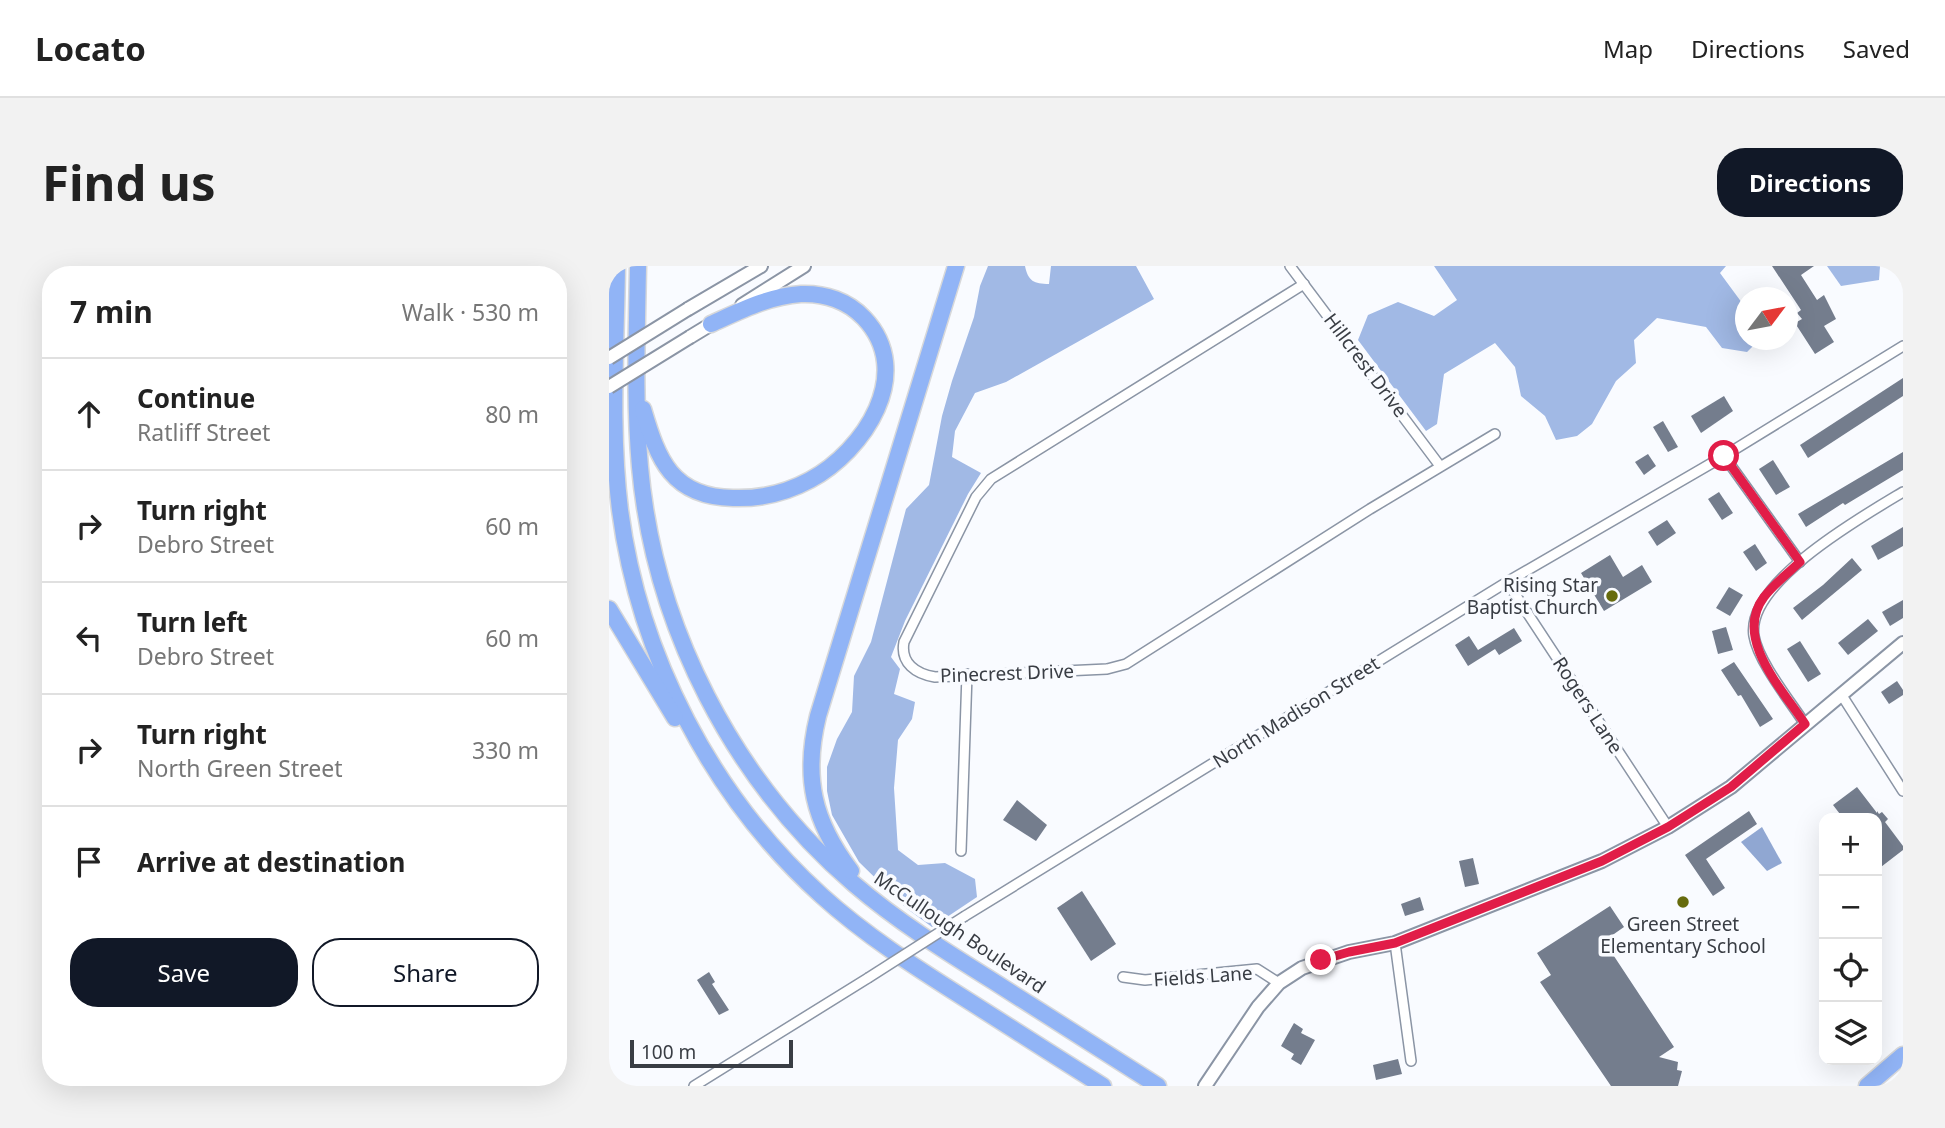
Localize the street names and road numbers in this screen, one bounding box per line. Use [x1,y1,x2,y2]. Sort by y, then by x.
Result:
street label: Hillcrest Drive [1318,308,1414,422]
street label: North Madison Street [1208,650,1384,774]
street label: Rogers Lane [1547,652,1629,758]
street label: Pinecrest Drive [940,658,1074,688]
street label: McCullough Boulevard [869,865,1051,999]
street label: Fields Lane [1153,960,1253,992]

